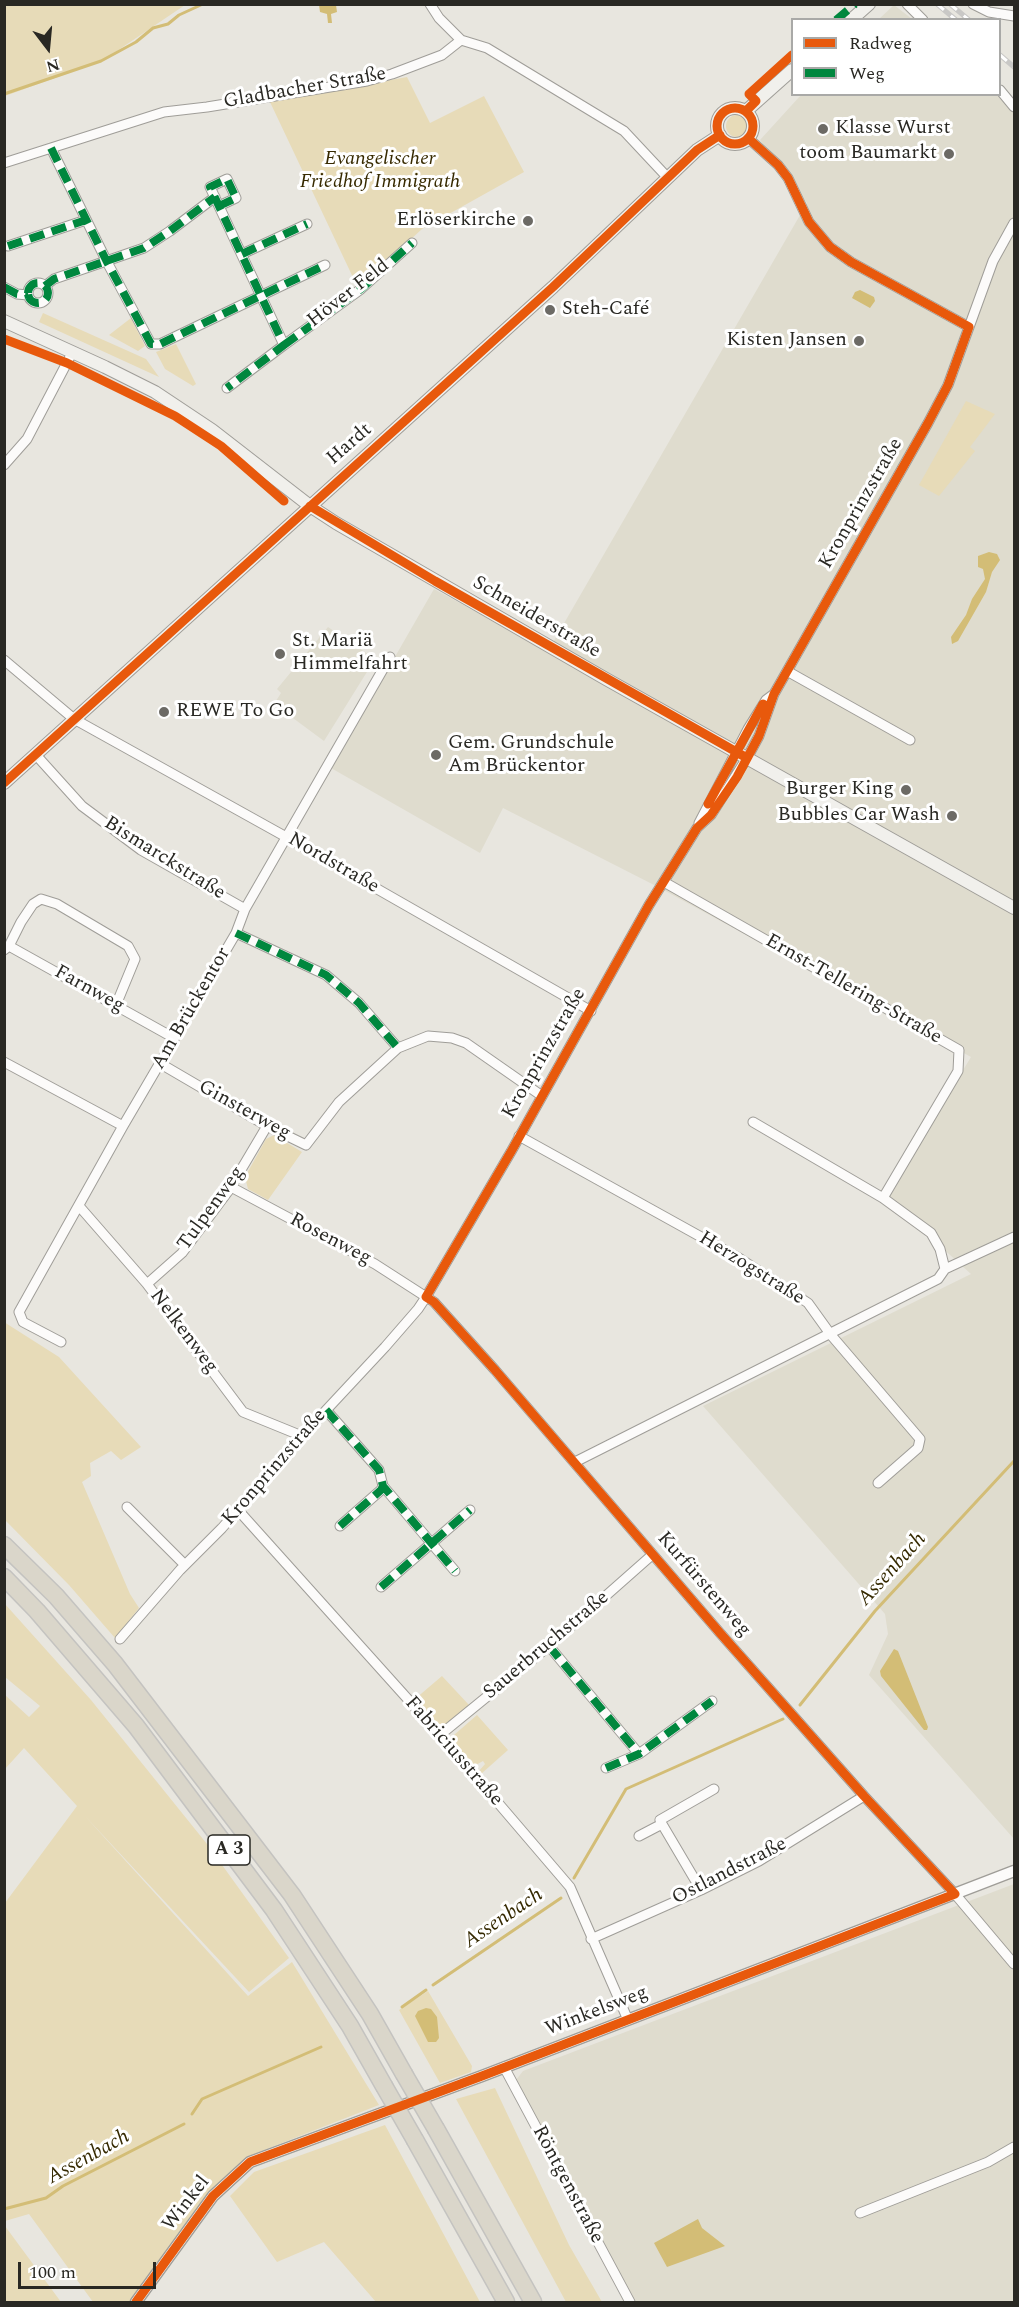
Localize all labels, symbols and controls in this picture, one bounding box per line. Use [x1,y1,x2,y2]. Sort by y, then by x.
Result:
north arrow [18,18,78,78]
legend [791,18,1001,96]
text: Radweg [849,30,912,57]
text: N [43,52,63,79]
text: Weg [849,60,885,87]
street label: Gladbacher Straße [222,63,388,115]
place label: Klasse Wurst [835,117,950,141]
marker: Klasse Wurst [816,122,830,136]
place label: toom Baumarkt [799,142,937,166]
marker: toom Baumarkt [942,147,956,161]
park label: Evangelischer Friedhof Immigrath [300,148,460,195]
place label: Erlöserkirche [396,209,516,233]
marker: Erlöserkirche [521,214,535,228]
street label: Höver Feld [303,254,395,334]
place label: Steh-Café [562,298,649,322]
marker: Steh-Café [543,303,557,317]
place label: Kisten Jansen [726,329,847,353]
marker: Kisten Jansen [852,334,866,348]
street label: Hardt [322,419,378,471]
street label: Kronprinzstraße [815,434,909,574]
street label: Schneiderstraße [468,572,604,664]
place label: St. Mariä Himmelfahrt [292,630,408,677]
marker: St. Mariä Himmelfahrt [273,647,287,661]
place label: REWE To Go [176,700,294,724]
marker: REWE To Go [157,705,171,719]
place label: Gem. Grundschule Am Brückentor [448,732,614,779]
marker: Gem. Grundschule Am Brückentor [429,748,443,762]
place label: Burger King [785,778,894,802]
marker: Burger King [899,783,913,797]
place label: Bubbles Car Wash [778,804,940,828]
marker: Bubbles Car Wash [945,809,959,823]
street label: Bismarckstraße [99,812,229,906]
street label: Nordstraße [283,828,383,900]
street label: Ernst-Tellering-Straße [761,930,945,1050]
street label: Am Brückentor [147,944,237,1074]
street label: Farnweg [50,961,128,1019]
street label: Kronprinzstraße [498,984,592,1124]
street label: Ginsterweg [194,1076,294,1146]
street label: Tulpenweg [173,1162,251,1256]
street label: Rosenweg [285,1208,375,1272]
street label: Herzogstraße [694,1227,808,1311]
street label: Nelkenweg [144,1285,222,1379]
street label: Kronprinzstraße [218,1405,332,1531]
street label: Kurfürstenweg [651,1528,755,1642]
water label: Assenbach [853,1528,933,1612]
street label: Sauerbruchstraße [479,1586,615,1706]
street label: Fabriciusstraße [399,1692,507,1812]
street label: Ostlandstraße [669,1833,791,1911]
road number: A 3 [208,1835,250,1865]
water label: Assenbach [460,1883,548,1955]
street label: Winkelsweg [542,1981,652,2043]
street label: Röntgenstraße [526,2122,608,2248]
water label: Assenbach [43,2125,135,2191]
street label: Winkel [158,2172,216,2236]
scale bar [21,2250,159,2288]
text: 100 m [29,2259,76,2286]

